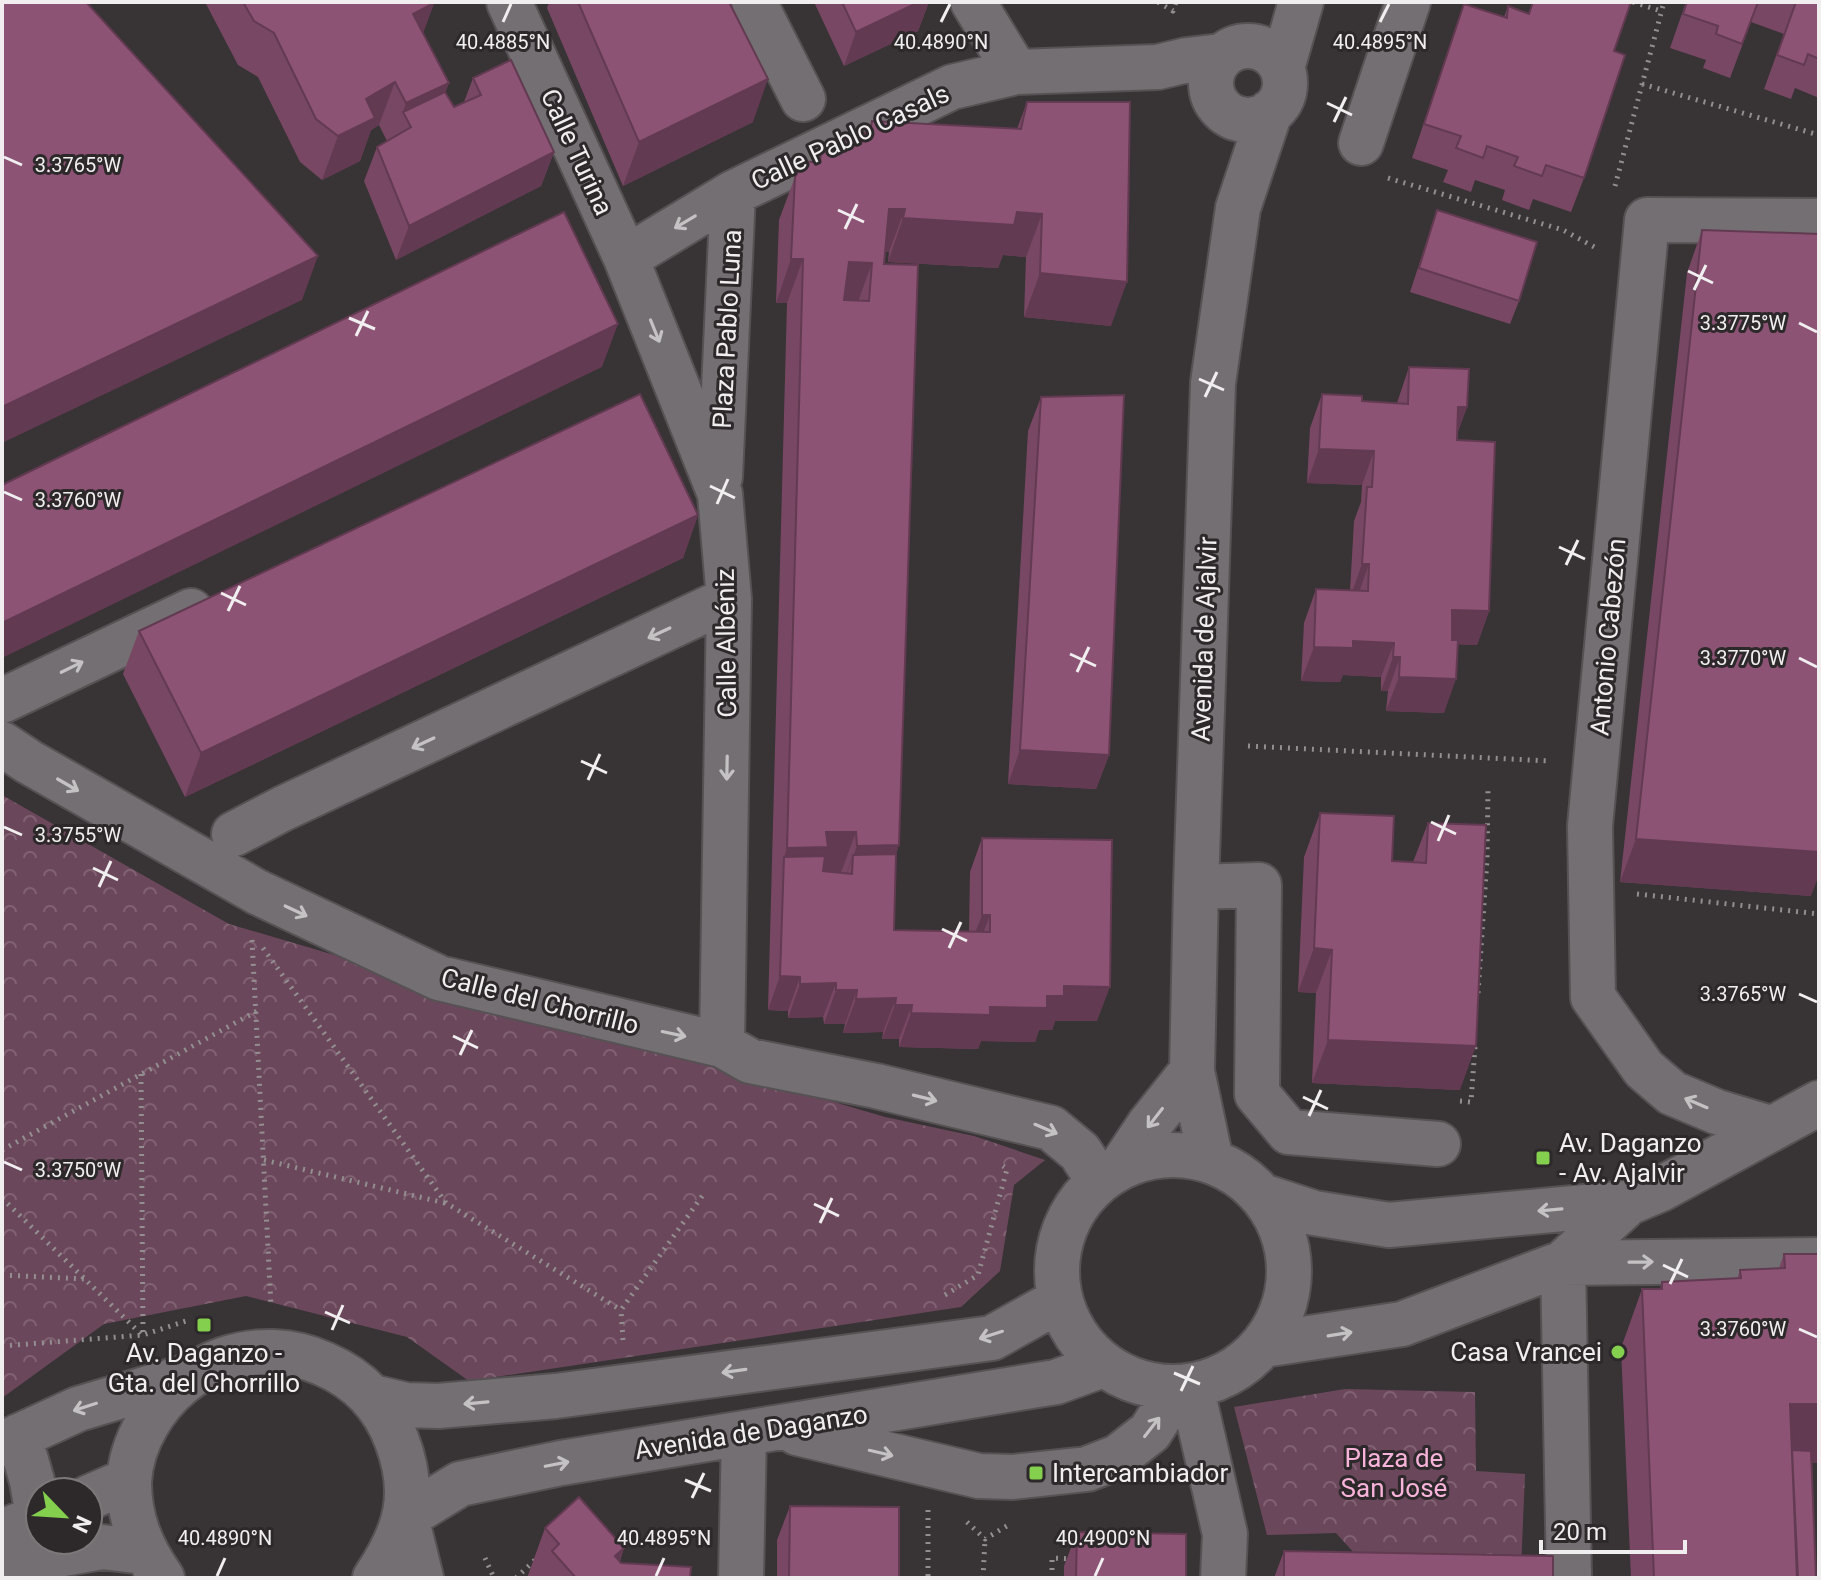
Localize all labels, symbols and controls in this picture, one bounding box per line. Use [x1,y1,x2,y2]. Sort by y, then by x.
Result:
text: 40.4885°N [456,30,550,54]
text: 40.4890°N [894,30,988,54]
text: 40.4895°N [1333,30,1427,54]
street label: Calle Pablo Casals [746,78,954,196]
street label: Calle Turina [535,84,619,220]
text: 3.3765°W [35,153,122,177]
one-way arrow [674,215,697,231]
street label: Plaza Pablo Luna [707,229,747,429]
text: 3.3775°W [1700,311,1787,335]
one-way arrow [649,318,663,343]
text: 3.3760°W [35,488,122,512]
street label: Avenida de Ajalvir [1185,536,1223,742]
street label: Antonio Cabezón [1584,537,1632,737]
street label: Calle Albéniz [710,568,742,718]
one-way arrow [647,626,671,641]
text: 3.3770°W [1700,646,1787,670]
one-way arrow [60,659,84,674]
one-way arrow [412,736,436,751]
one-way arrow [719,754,735,781]
one-way arrow [56,778,80,793]
text: 3.3755°W [35,823,122,847]
one-way arrow [283,904,307,919]
street label: Calle del Chorrillo [438,962,642,1040]
text: 3.3765°W [1700,982,1787,1006]
one-way arrow [661,1027,686,1042]
one-way arrow [911,1091,937,1106]
one-way arrow [1684,1095,1709,1110]
one-way arrow [1146,1107,1164,1128]
one-way arrow [1034,1123,1058,1138]
place label: Av. Daganzo - Av. Ajalvir [1559,1128,1702,1188]
marker: Av. Daganzo - Av. Ajalvir [1534,1149,1552,1167]
text: 3.3750°W [35,1158,122,1182]
one-way arrow [1537,1202,1564,1217]
one-way arrow [1627,1254,1654,1270]
marker: Av. Daganzo - Gta. del Chorrillo [195,1316,213,1334]
text: 3.3760°W [1700,1317,1787,1341]
one-way arrow [1327,1325,1352,1340]
one-way arrow [979,1329,1004,1343]
place label: Casa Vrancei [1450,1337,1602,1367]
place label: Av. Daganzo - Gta. del Chorrillo [108,1338,300,1398]
marker: Casa Vrancei [1609,1343,1627,1361]
one-way arrow [721,1364,747,1379]
one-way arrow [463,1396,490,1411]
street label: Avenida de Daganzo [632,1399,870,1465]
one-way arrow [73,1401,98,1416]
one-way arrow [1143,1417,1160,1438]
park label: Plaza de San José [1341,1443,1447,1503]
one-way arrow [868,1446,893,1461]
one-way arrow [543,1456,569,1471]
place label: Intercambiador [1052,1458,1228,1488]
marker: Intercambiador [1027,1464,1045,1482]
north arrow [24,1476,104,1556]
scale bar [1541,1504,1685,1554]
text: N [67,1512,96,1537]
text: 20 m [1553,1518,1607,1546]
text: 40.4890°N [178,1526,272,1550]
text: 40.4895°N [617,1526,711,1550]
text: 40.4900°N [1056,1526,1150,1550]

